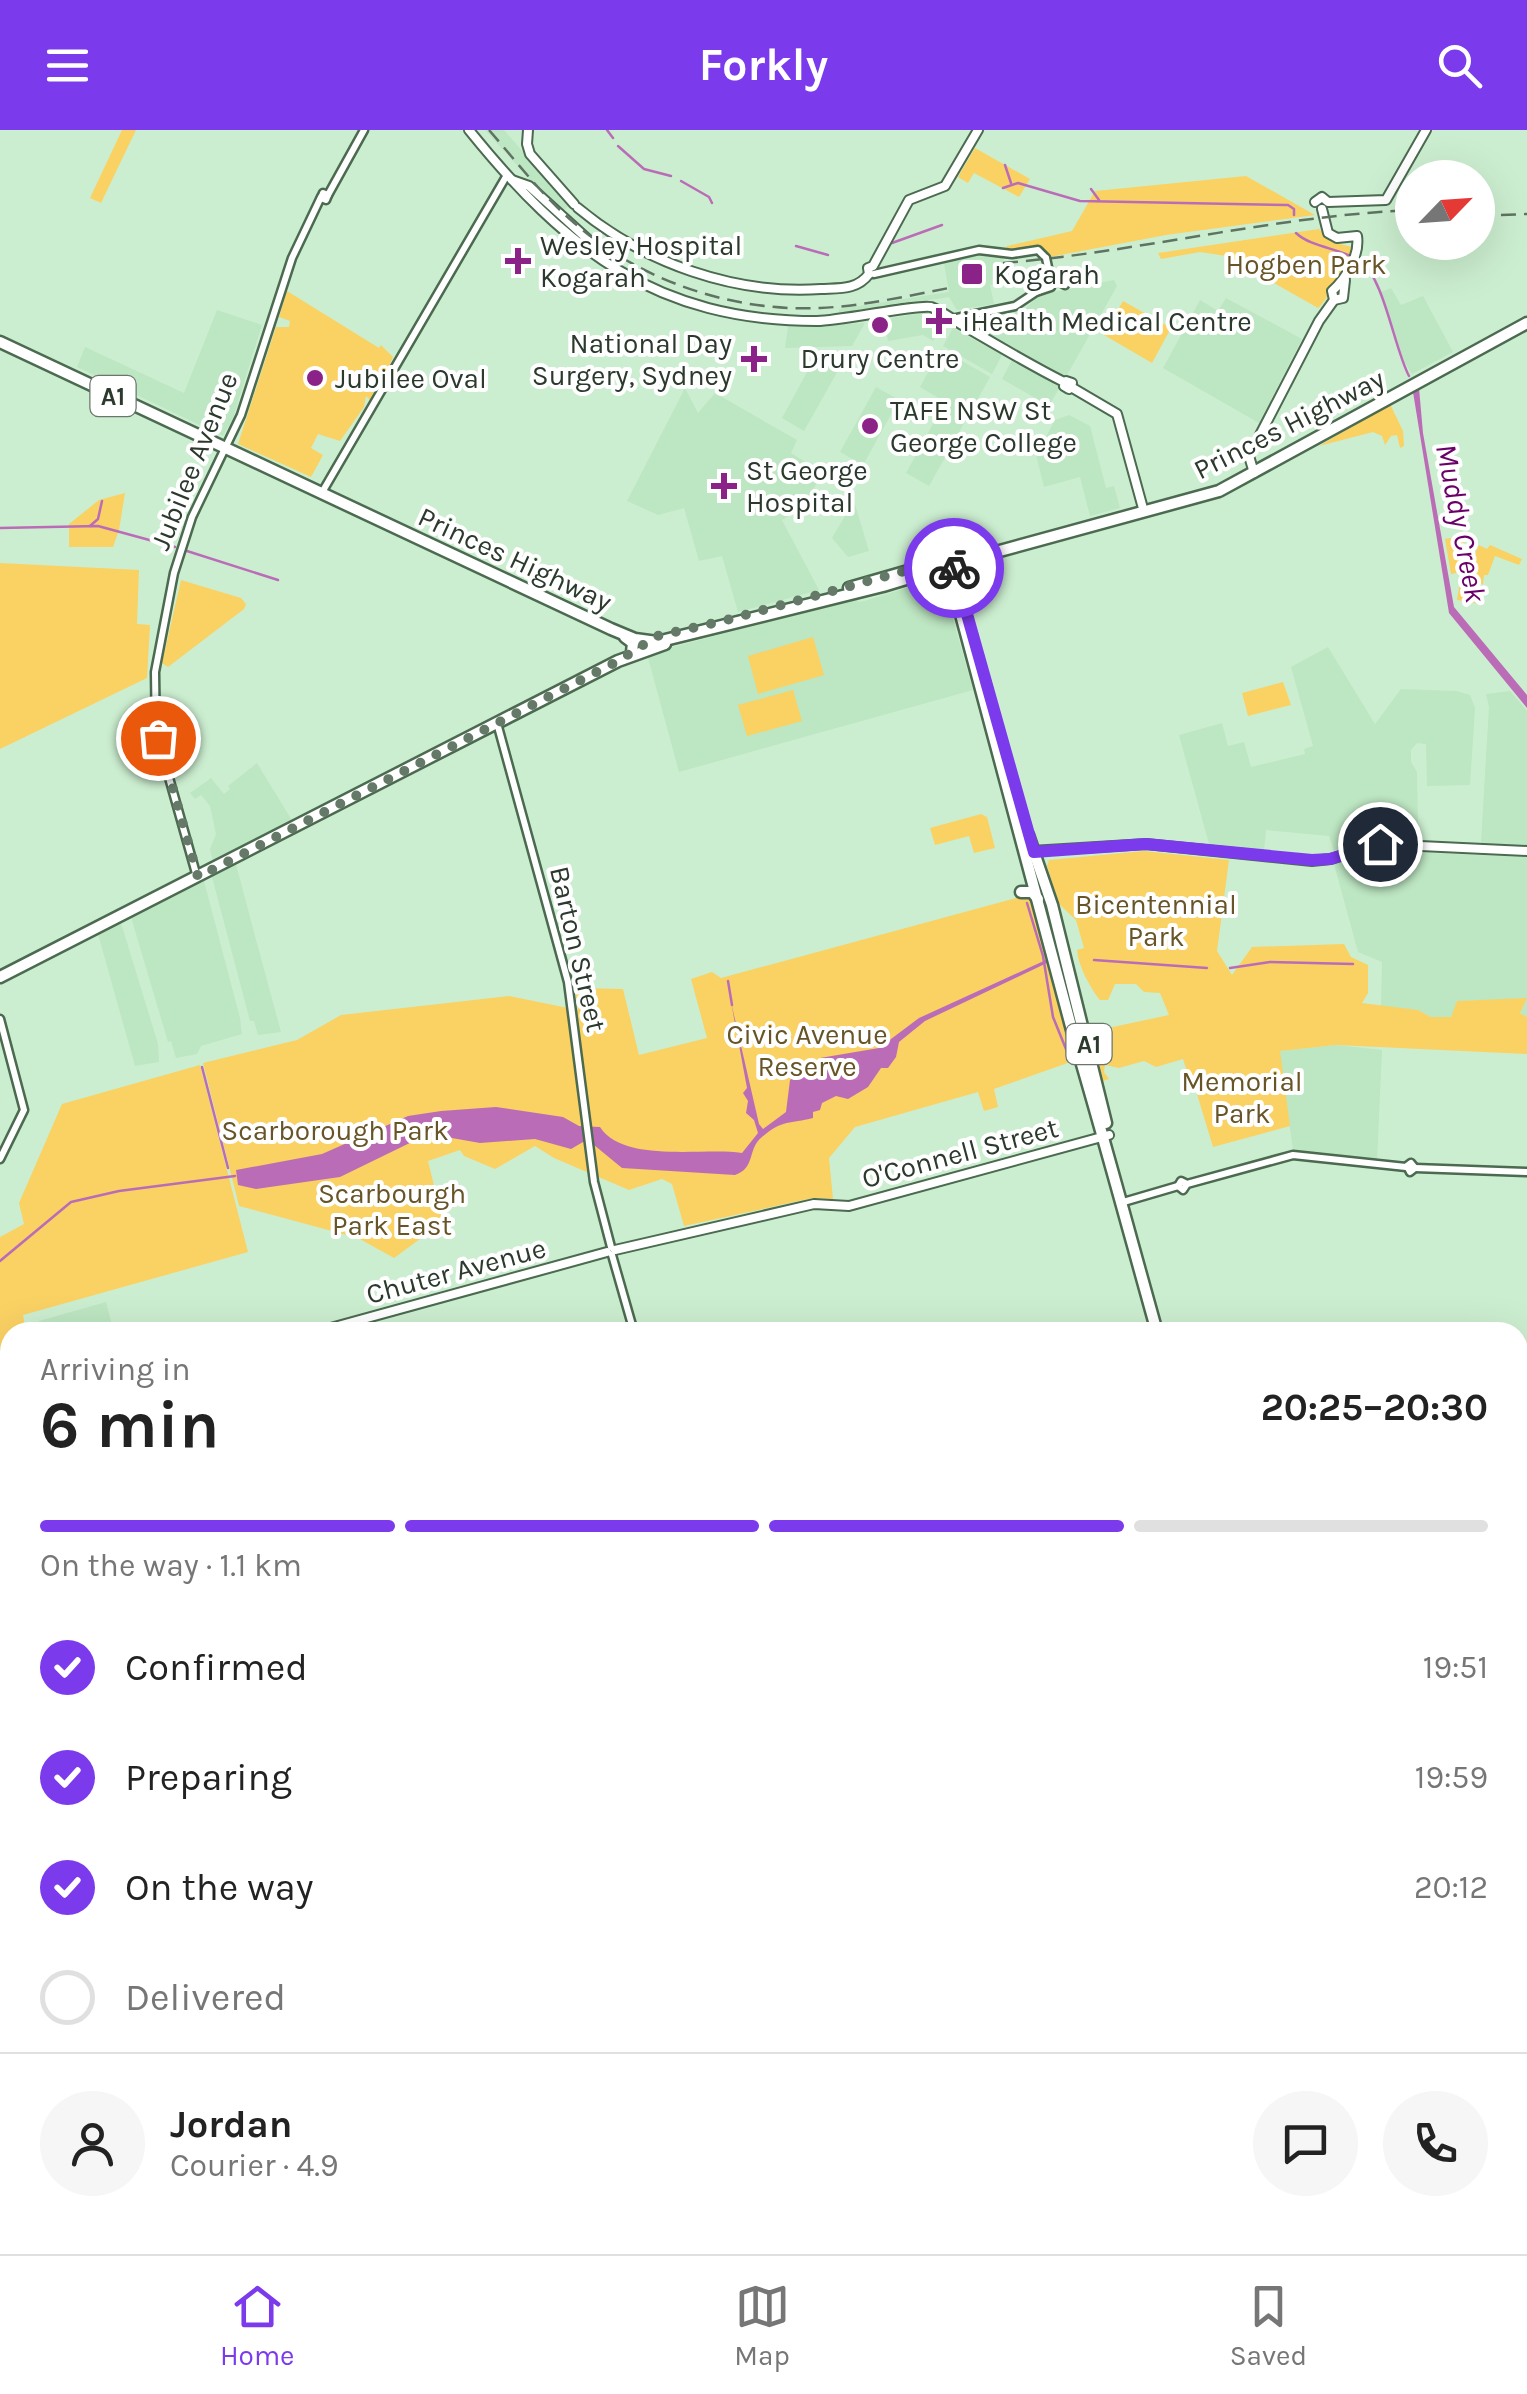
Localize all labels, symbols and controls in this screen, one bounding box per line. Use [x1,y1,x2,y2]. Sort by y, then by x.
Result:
icon: menu [40,38,95,93]
icon: search [1432,38,1487,93]
text: Forkly [699,39,828,91]
north arrow [1395,160,1495,260]
map controls [1395,160,1495,260]
place label: Wesley Hospital Kogarah [540,229,742,294]
marker: Wesley Hospital Kogarah [505,248,531,274]
park label: Hogben Park [1225,248,1387,281]
place label: Kogarah [994,258,1100,291]
marker: Kogarah [959,261,985,287]
place label: iHealth Medical Centre [962,305,1252,338]
marker: iHealth Medical Centre [926,308,952,334]
marker: Drury Centre [869,314,891,336]
place label: National Day Surgery, Sydney [532,327,732,392]
place label: Drury Centre [801,342,959,375]
marker: National Day Surgery, Sydney [741,346,767,372]
place label: Jubilee Oval [335,362,487,395]
street label: Princes Highway [1188,362,1390,486]
street label: Jubilee Avenue [143,367,245,555]
marker: Jubilee Oval [304,367,326,389]
road number: A1 [90,376,136,416]
place label: TAFE NSW St George College [890,394,1077,459]
marker: TAFE NSW St George College [859,415,881,437]
water label: Muddy Creek [1428,441,1494,606]
place label: St George Hospital [746,454,868,519]
marker: St George Hospital [711,473,737,499]
street label: Princes Highway [413,500,617,618]
courier [904,518,1004,618]
icon: bike [927,541,982,596]
pin [116,696,201,781]
icon: bag [131,711,186,766]
pin [1338,802,1423,887]
icon: home [1353,817,1408,872]
street label: Barton Street [543,863,613,1035]
park label: Bicentennial Park [1075,888,1237,953]
park label: Civic Avenue Reserve [726,1018,888,1083]
road number: A1 [1066,1024,1112,1064]
park label: Memorial Park [1181,1065,1303,1130]
street label: O'Connell Street [858,1111,1062,1195]
park label: Scarborough Park [221,1114,449,1147]
park label: Scarbourgh Park East [318,1177,466,1242]
street label: Chuter Avenue [362,1231,550,1311]
text: Arriving in [40,1351,191,1388]
text: 20:25–20:30 [1261,1385,1488,1430]
text: 6 min [40,1387,219,1463]
text: On the way · 1.1 km [40,1547,302,1584]
icon: check [40,1640,95,1695]
text: Confirmed [125,1645,308,1690]
text: 19:51 [1423,1649,1488,1686]
icon: check [40,1750,95,1805]
text: Preparing [125,1755,292,1800]
text: 19:59 [1415,1759,1488,1796]
icon: check [40,1860,95,1915]
text: On the way [125,1865,313,1910]
text: 20:12 [1414,1869,1488,1906]
text: Delivered [125,1975,286,2020]
button: person [40,2091,145,2196]
button: chat [1253,2091,1358,2196]
button: phone [1383,2091,1488,2196]
text: Jordan [170,2102,293,2147]
text: Courier · 4.9 [170,2147,339,2184]
tab: Home [220,2279,295,2372]
tab: Map [734,2279,790,2372]
tab: Saved [1230,2279,1307,2372]

